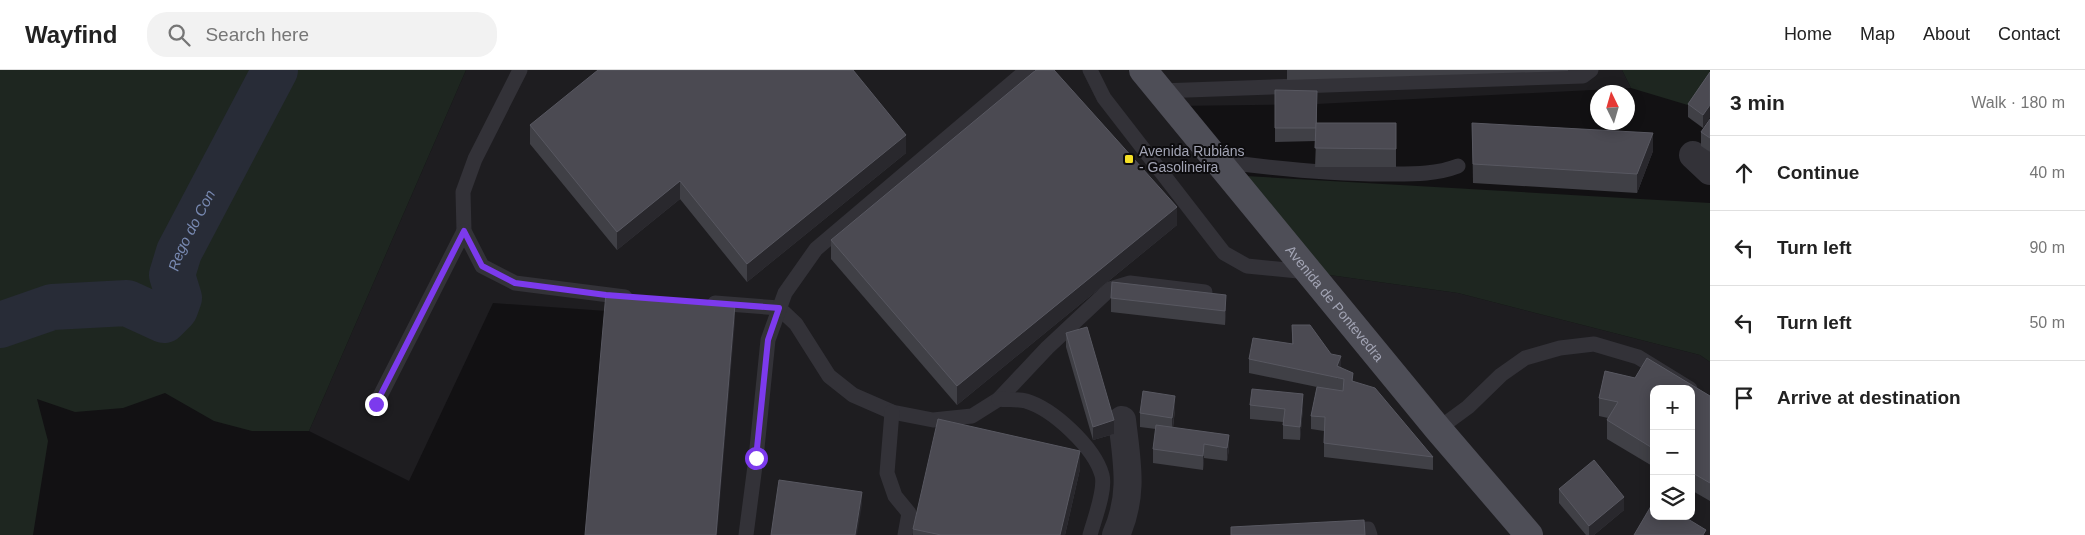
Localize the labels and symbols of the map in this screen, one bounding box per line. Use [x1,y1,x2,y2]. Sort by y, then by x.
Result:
north arrow [1590,85,1635,130]
place label: Avenida Rubiáns - Gasolineira [1139,143,1245,175]
marker: Avenida Rubiáns - Gasolineira [1123,153,1135,165]
water label: Rego do Con [165,187,218,273]
street label: Avenida de Pontevedra [1282,242,1387,365]
route end [365,393,388,416]
route start [745,447,768,470]

